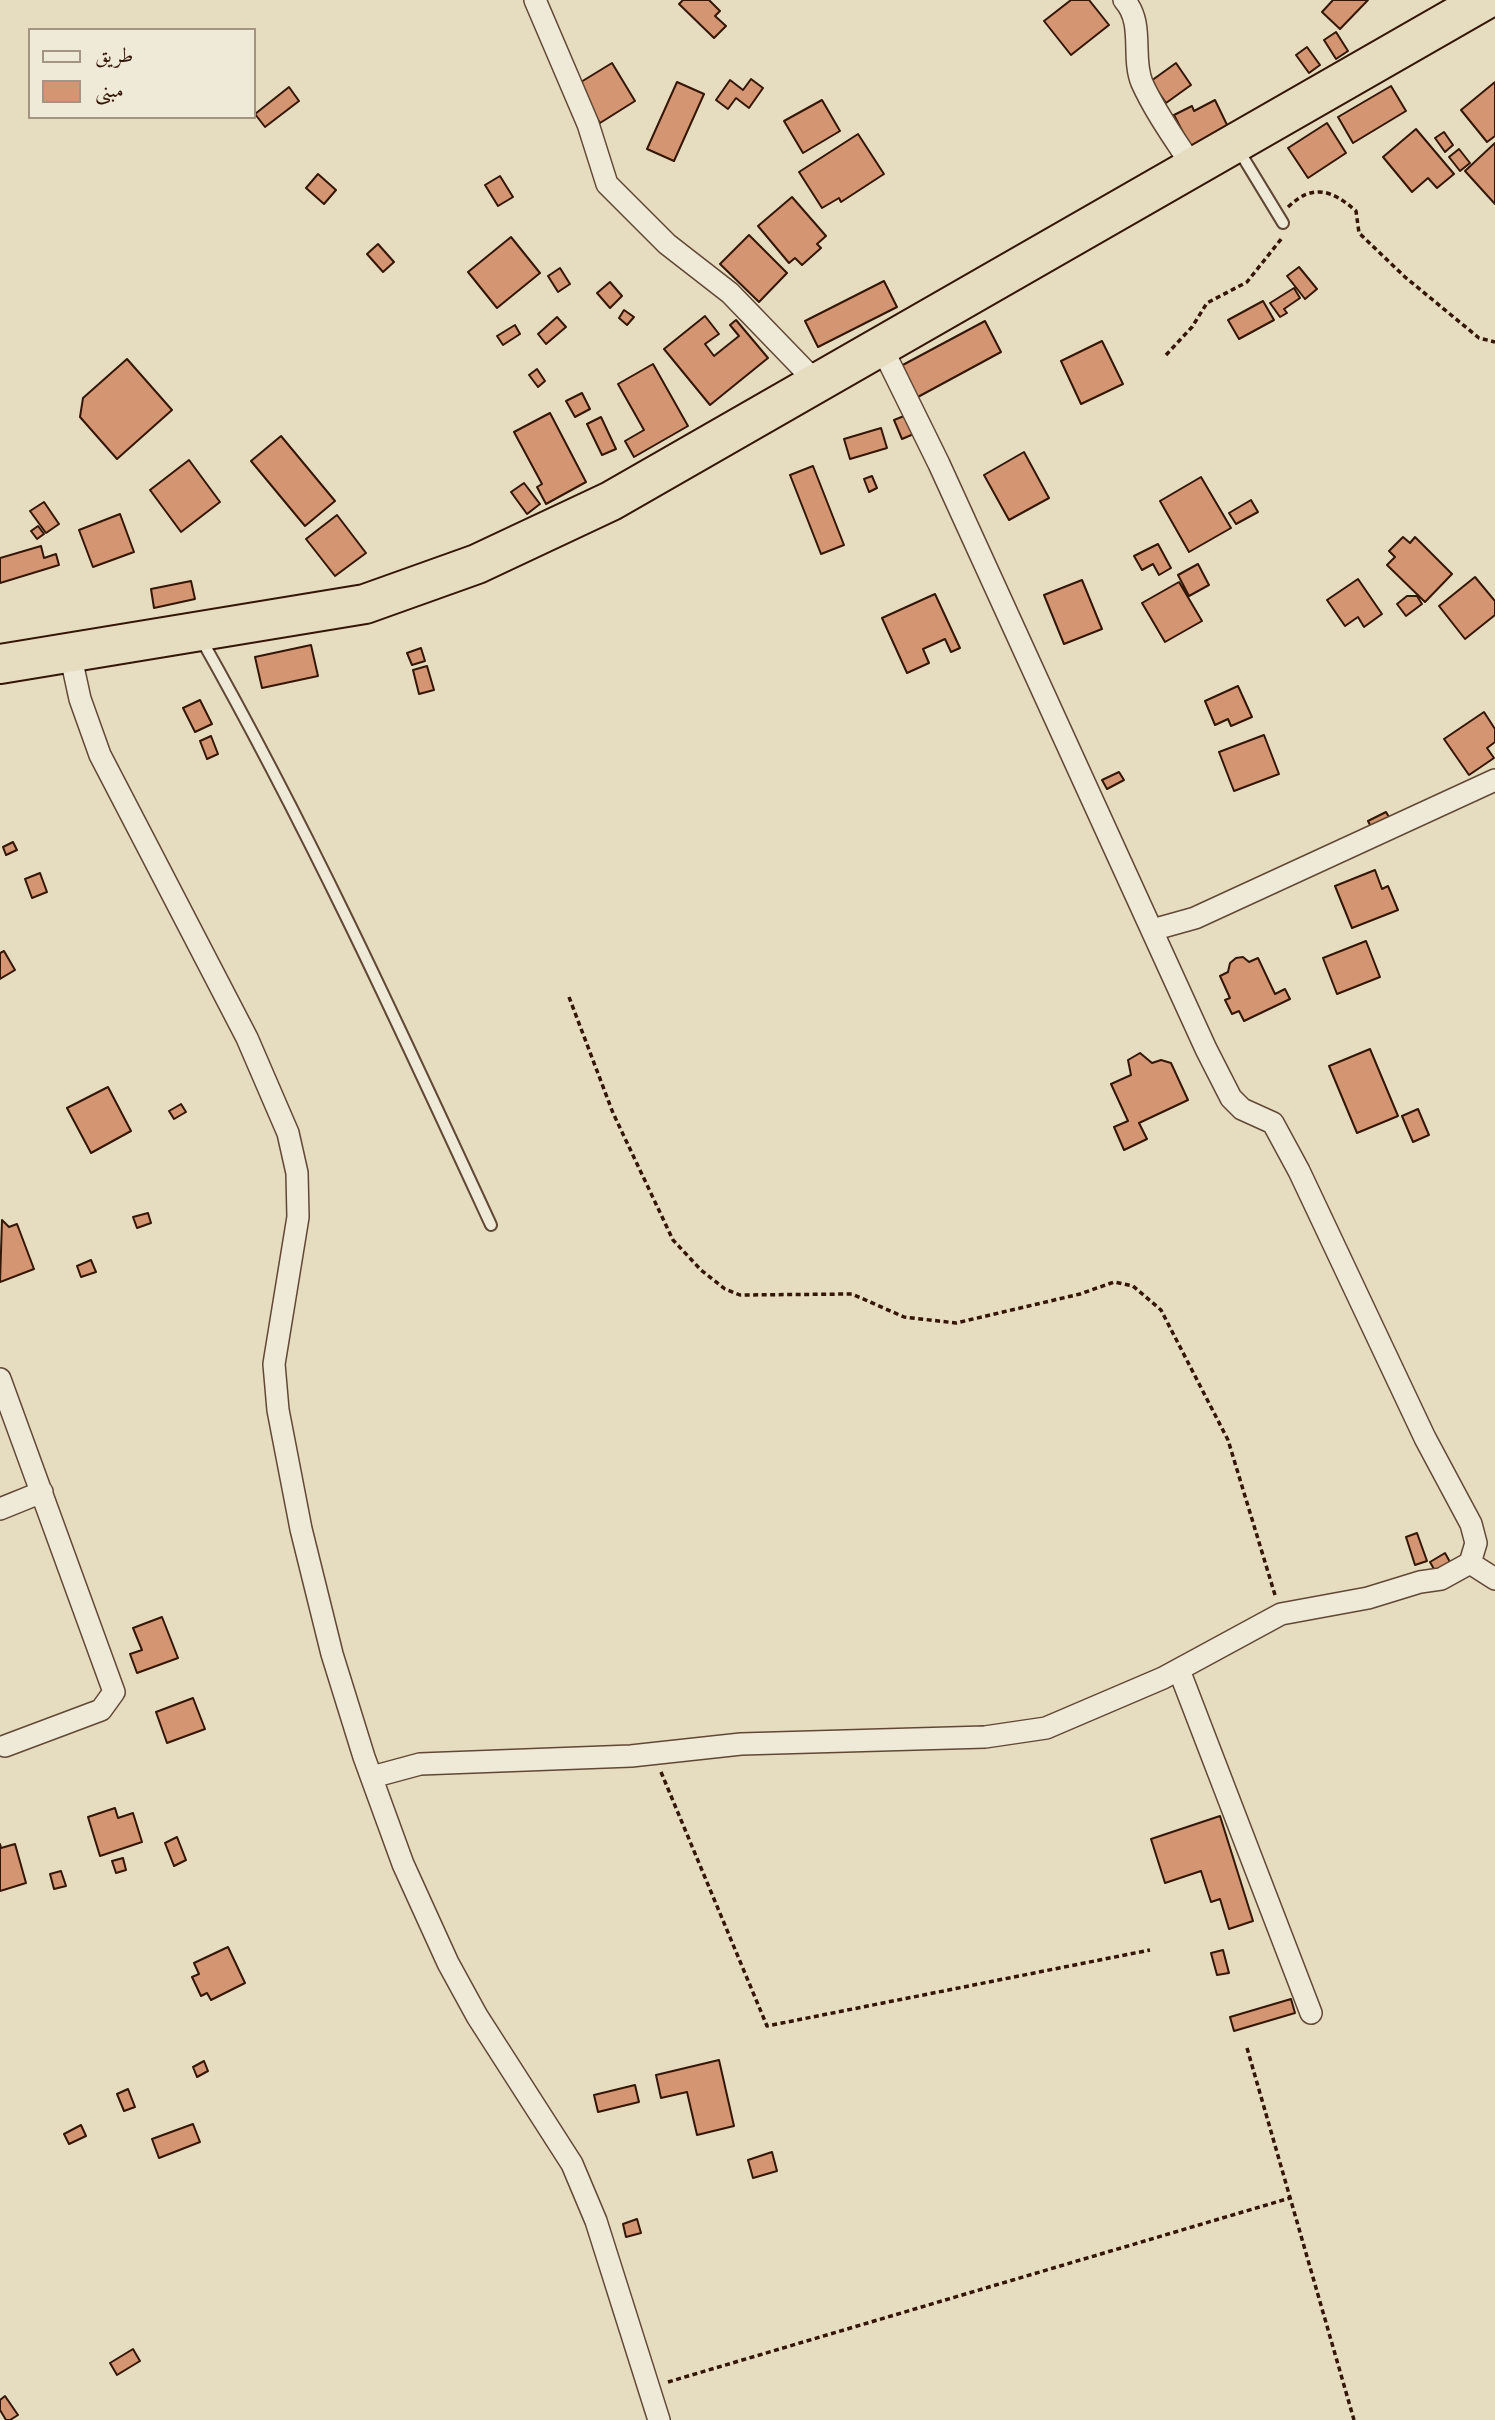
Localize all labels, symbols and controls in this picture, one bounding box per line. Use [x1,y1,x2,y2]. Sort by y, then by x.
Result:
legend [28,28,256,119]
text: طريق [95,43,133,70]
text: مبنى [95,78,124,105]

